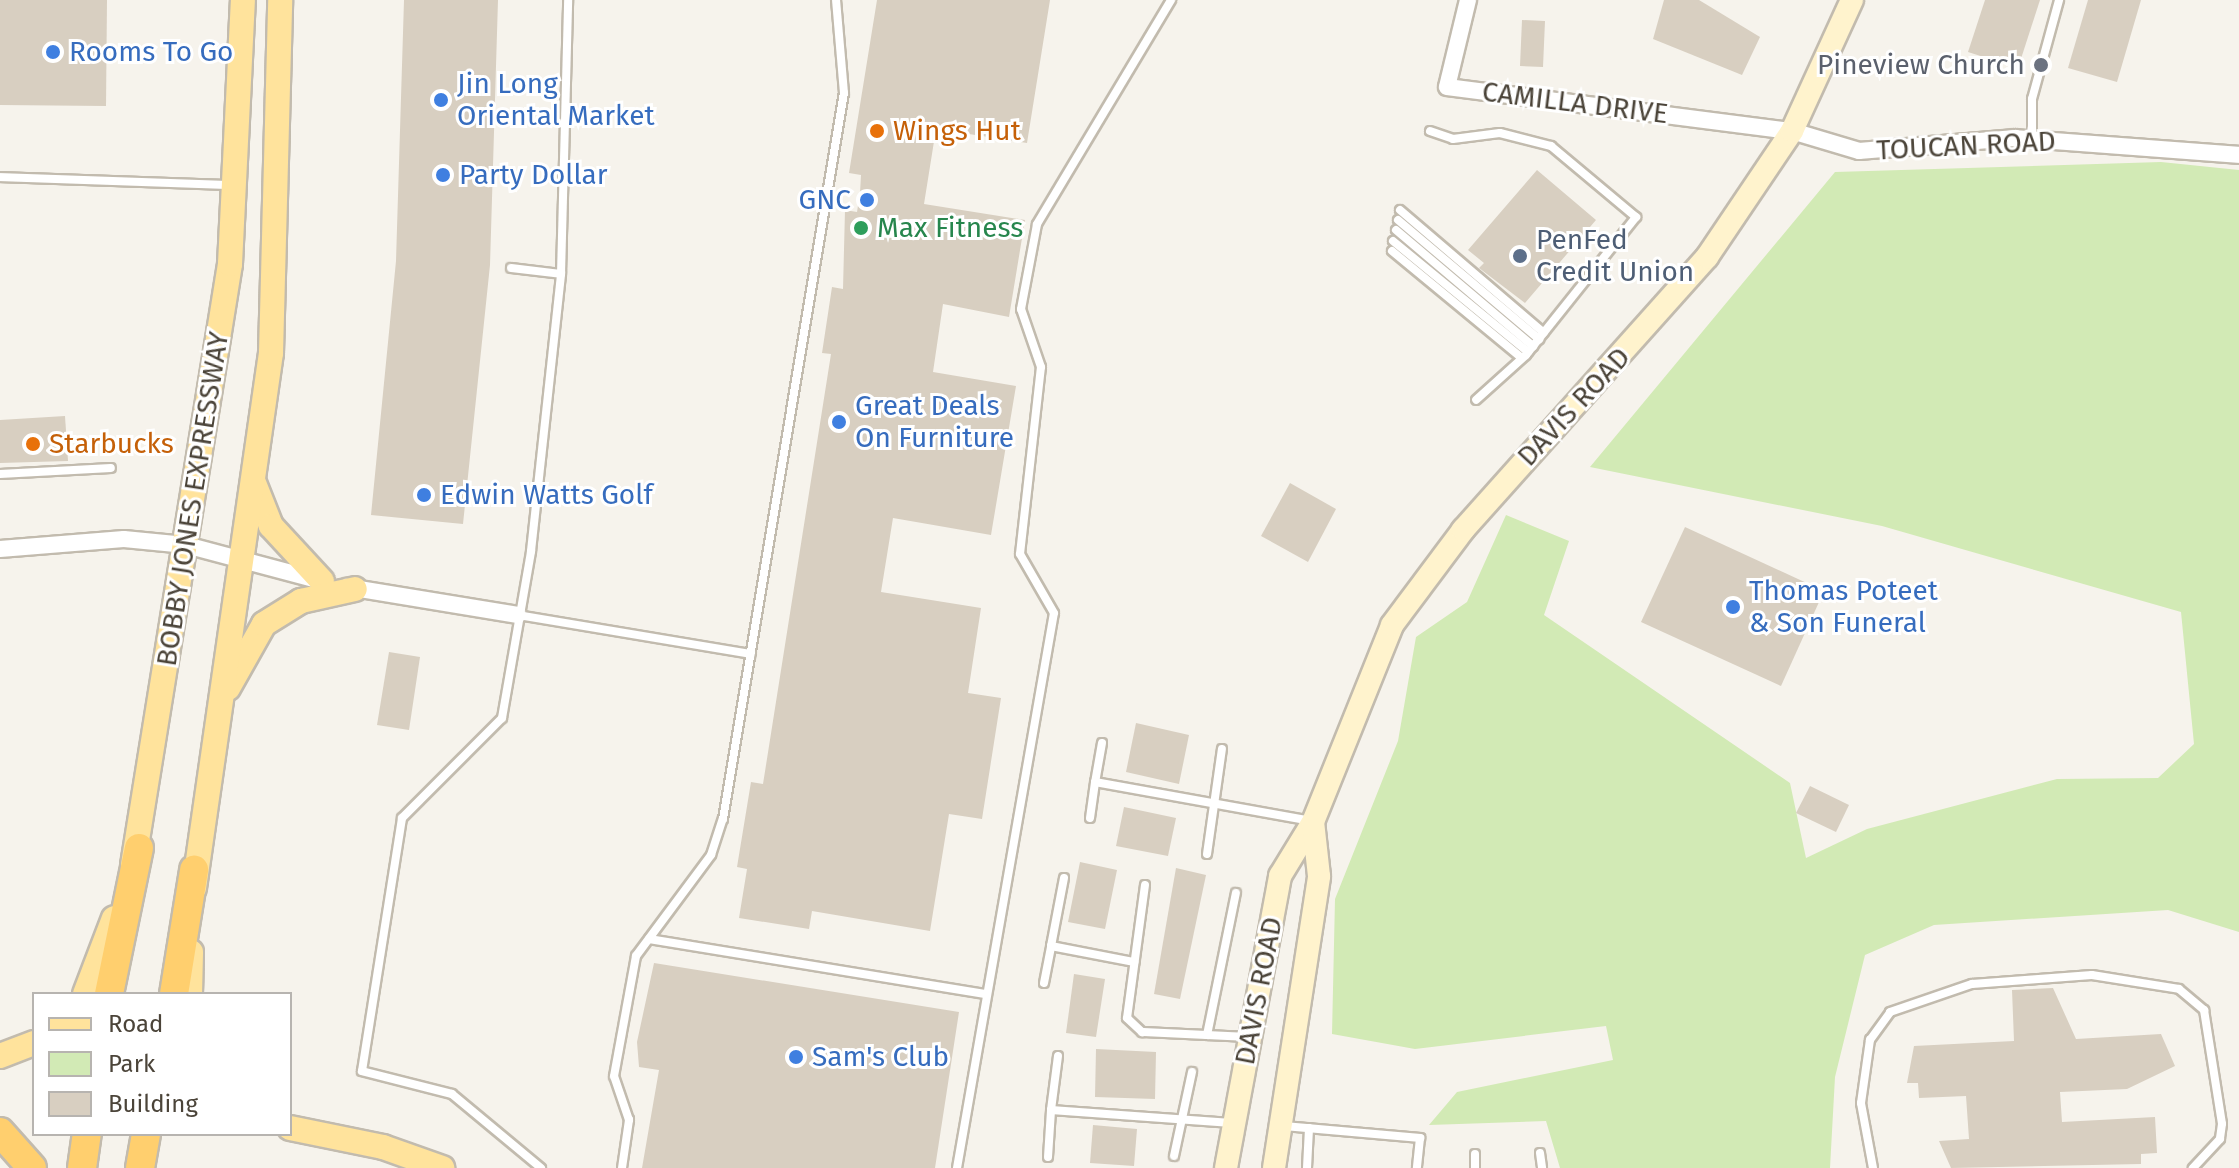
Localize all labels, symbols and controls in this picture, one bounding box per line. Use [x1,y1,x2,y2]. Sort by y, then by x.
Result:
place label: Rooms To Go [69,35,233,69]
marker: Rooms To Go [44,43,62,61]
place label: Pineview Church [1817,48,2025,82]
marker: Pineview Church [2032,56,2050,74]
place label: Jin Long Oriental Market [457,67,655,133]
street label: CAMILLA DRIVE [1480,75,1670,131]
marker: Jin Long Oriental Market [432,91,450,109]
place label: Wings Hut [893,114,1021,148]
marker: Wings Hut [868,122,886,140]
street label: TOUCAN ROAD [1875,125,2057,167]
place label: Party Dollar [459,158,608,192]
marker: Party Dollar [434,166,452,184]
place label: GNC [799,183,851,217]
marker: GNC [858,191,876,209]
place label: Max Fitness [877,211,1023,245]
marker: Max Fitness [852,219,870,237]
place label: PenFed Credit Union [1536,223,1694,289]
marker: PenFed Credit Union [1511,247,1529,265]
street label: BOBBY JONES EXPRESSWAY [150,329,236,669]
street label: DAVIS ROAD [1511,341,1637,473]
place label: Great Deals On Furniture [855,389,1014,455]
marker: Great Deals On Furniture [830,413,848,431]
place label: Starbucks [49,427,174,461]
marker: Starbucks [24,435,42,453]
place label: Edwin Watts Golf [440,478,653,512]
marker: Edwin Watts Golf [415,486,433,504]
place label: Thomas Poteet & Son Funeral [1749,574,1938,640]
marker: Thomas Poteet & Son Funeral [1724,598,1742,616]
street label: DAVIS ROAD [1228,914,1290,1068]
legend [32,992,292,1136]
text: Road [108,1010,163,1038]
place label: Sam's Club [812,1040,949,1074]
marker: Sam's Club [787,1048,805,1066]
text: Park [108,1050,155,1078]
text: Building [108,1090,198,1118]

